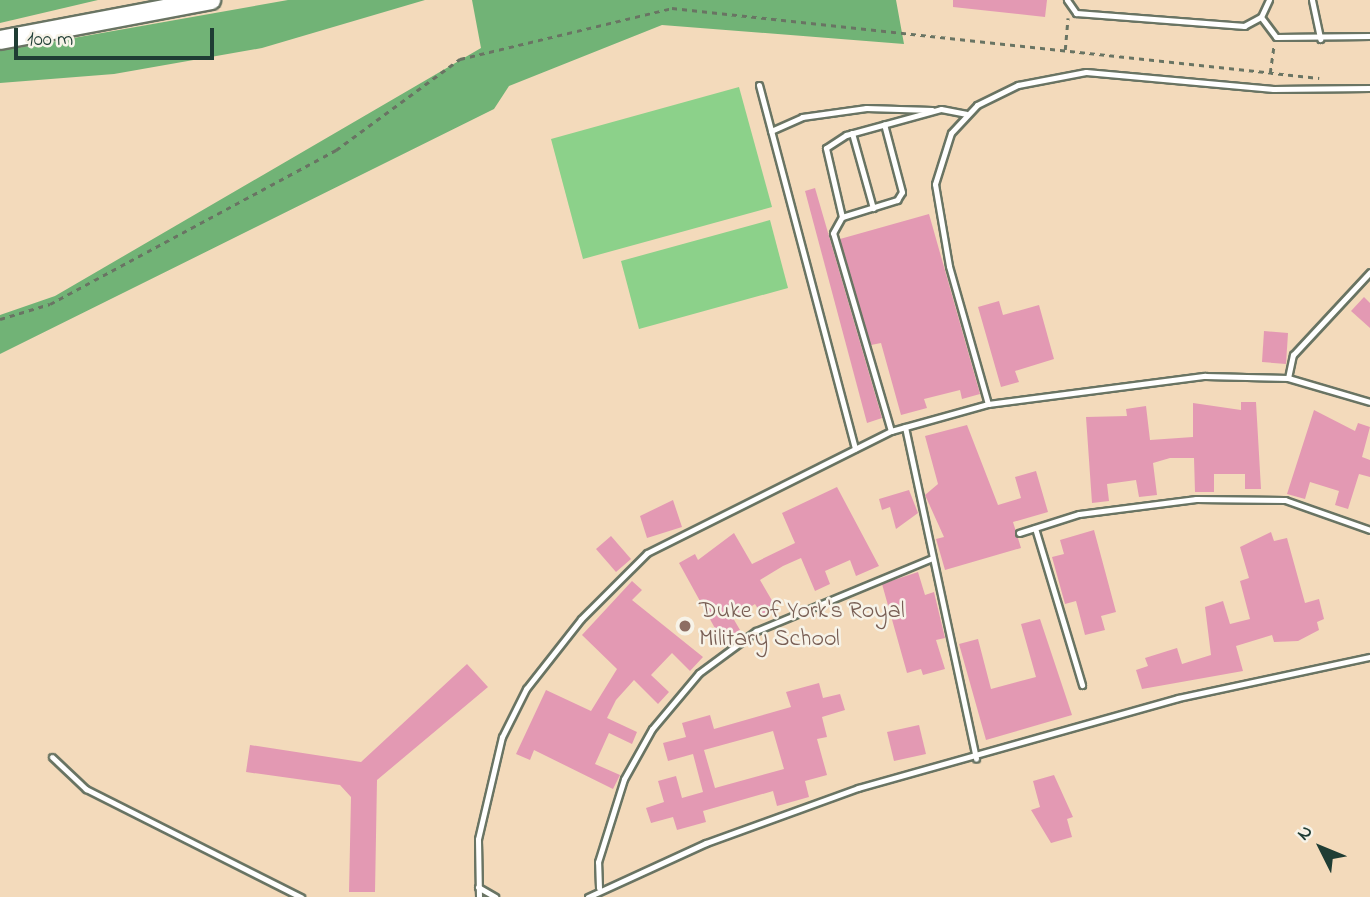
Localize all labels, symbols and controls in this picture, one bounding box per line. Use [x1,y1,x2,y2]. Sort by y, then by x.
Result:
scale bar [18,14,217,58]
text: 100 m [27,25,73,55]
place label: Duke of York's Royal Military School [699,598,905,654]
marker: Duke of York's Royal Military School [677,618,693,634]
north arrow [1286,813,1356,883]
text: N [1291,819,1320,847]

